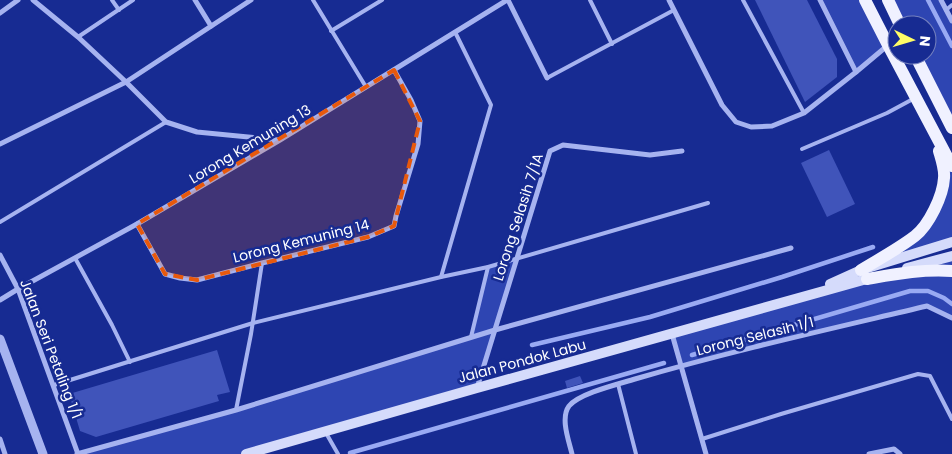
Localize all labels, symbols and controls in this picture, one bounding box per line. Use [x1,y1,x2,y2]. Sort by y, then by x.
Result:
north arrow [887,15,937,65]
text: N [915,35,935,47]
street label: Lorong Kemuning 13 [185,100,315,188]
street label: Lorong Selasih 7/1A [488,151,548,283]
street label: Lorong Kemuning 14 [231,214,371,268]
street label: Jalan Seri Petaling 1/1 [15,276,87,422]
street label: Lorong Selasih 1/1 [694,312,816,360]
street label: Jalan Pondok Labu [456,334,588,388]

